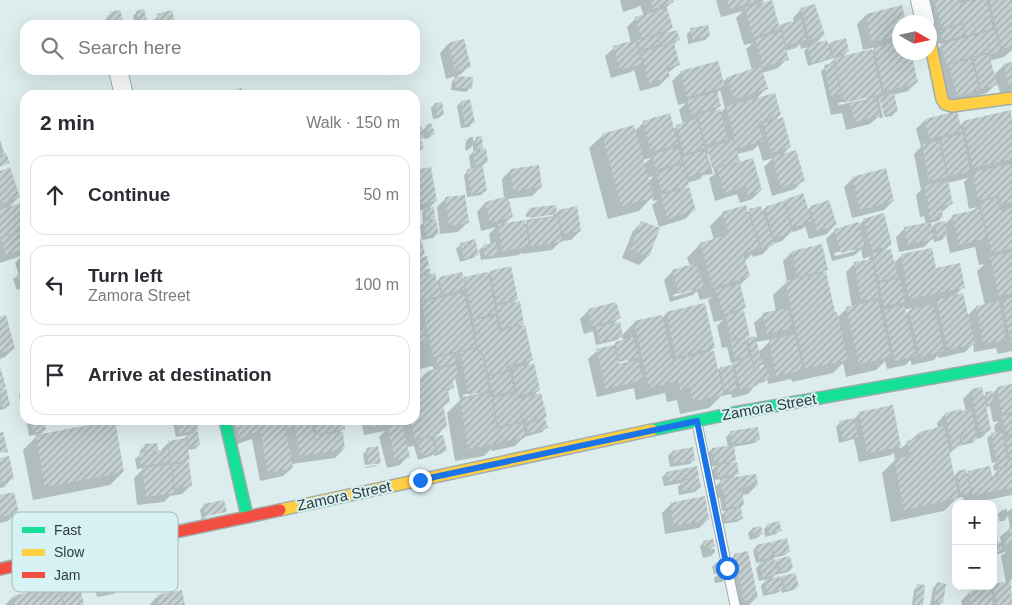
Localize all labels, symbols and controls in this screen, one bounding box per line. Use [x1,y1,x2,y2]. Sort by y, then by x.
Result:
north arrow [892,15,937,60]
search box [20,20,420,75]
icon: search [38,34,66,62]
text: Search here [78,37,182,58]
text: 2 min [40,111,95,134]
text: Walk · 150 m [306,114,400,131]
icon: ahead [41,181,69,209]
text: Continue [88,184,170,205]
text: 50 m [363,186,399,203]
text: Turn left [88,265,163,286]
icon: left [41,271,69,299]
text: 100 m [355,276,399,293]
text: Zamora Street [88,287,190,304]
icon: arrive [41,361,69,389]
text: Arrive at destination [88,364,272,385]
street label: Zamora Street [720,390,818,423]
route end [409,469,432,492]
street label: Zamora Street [295,477,393,514]
map controls [952,500,997,590]
button: + [952,500,997,545]
legend [12,512,178,592]
text: Fast [54,522,81,538]
text: Slow [54,544,85,560]
button: − [952,545,997,590]
route start [716,557,739,580]
text: Jam [54,567,80,583]

